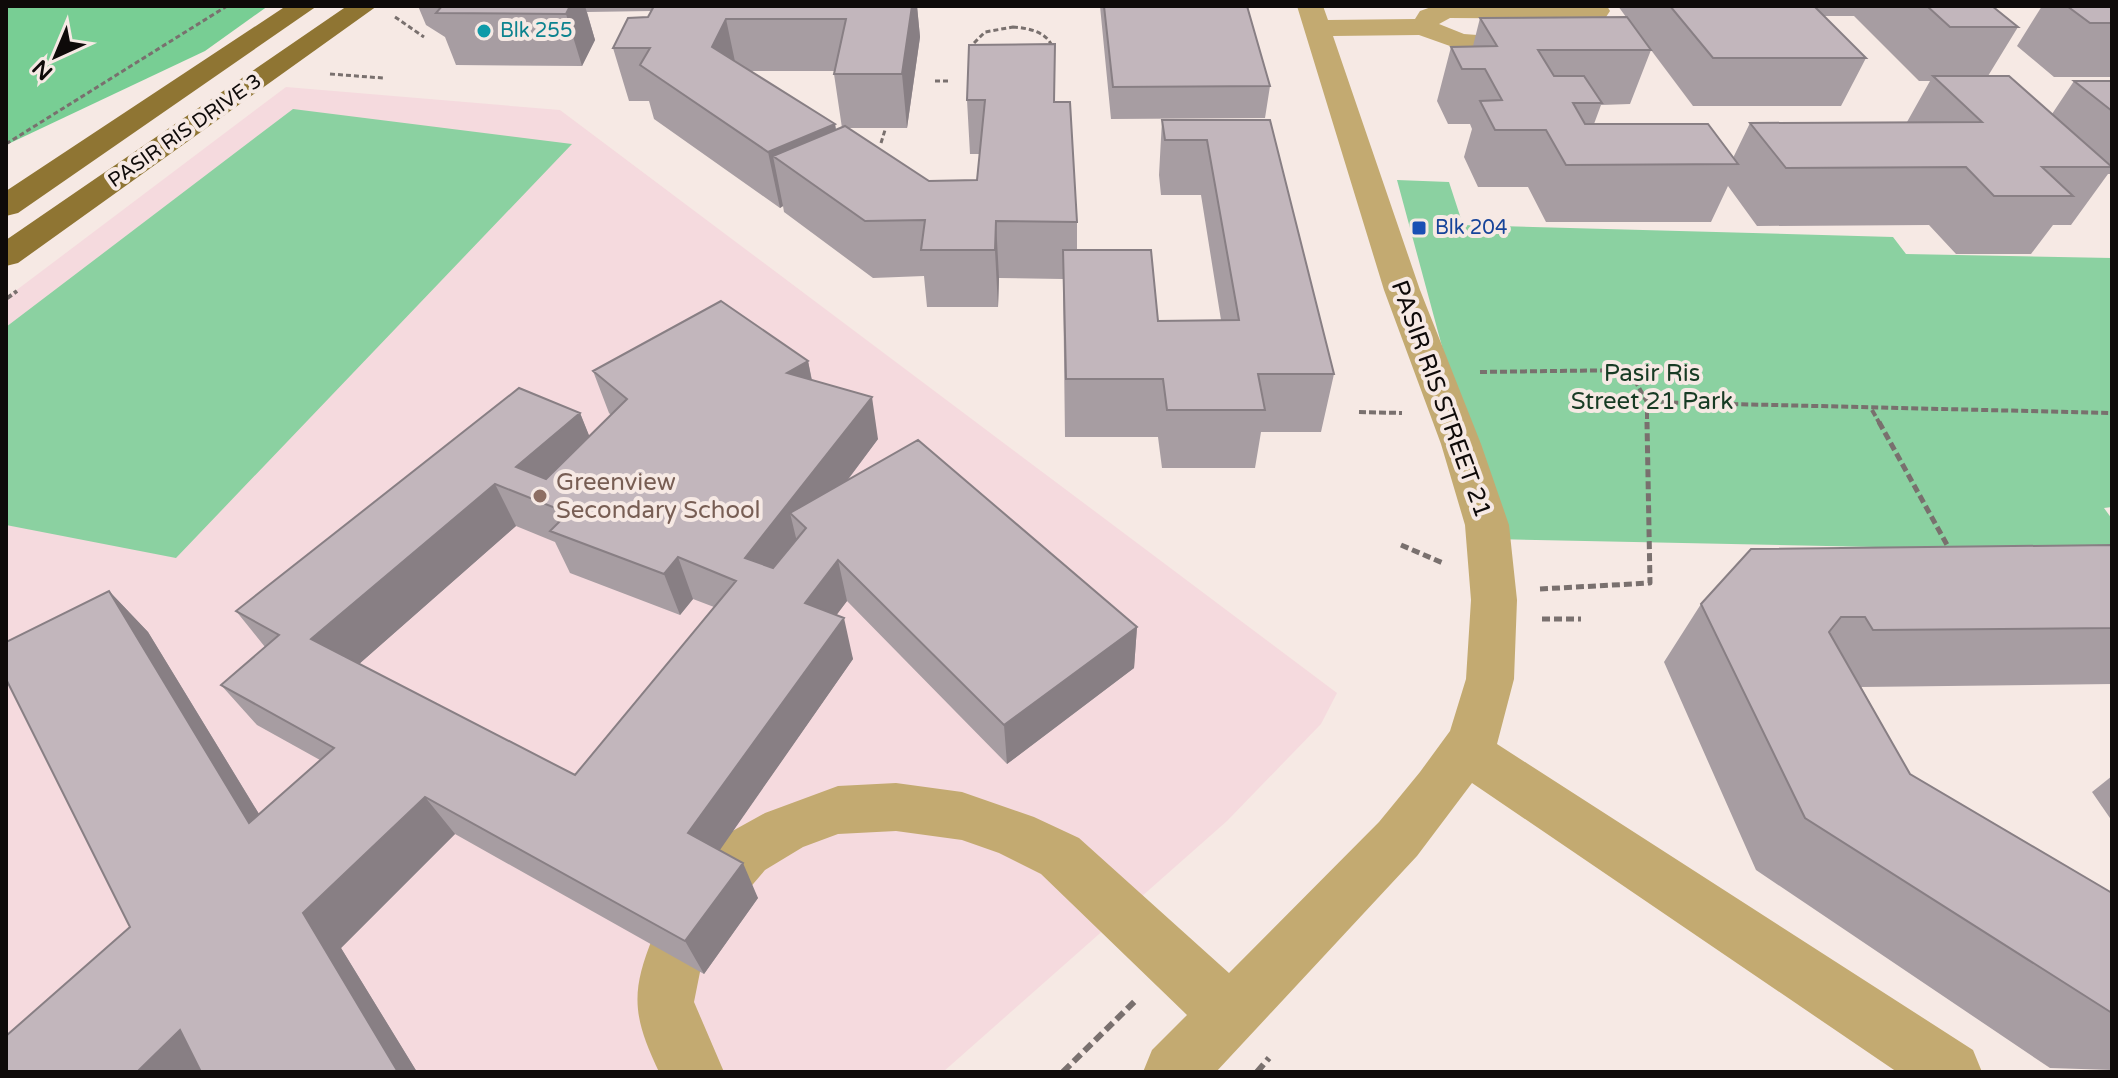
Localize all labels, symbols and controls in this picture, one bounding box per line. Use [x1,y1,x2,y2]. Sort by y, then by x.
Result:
north arrow [16,16,96,96]
place label: Blk 255 [500,19,572,43]
marker: Blk 255 [475,22,493,40]
text: N [27,54,58,85]
street label: PASIR RIS DRIVE 3 [104,69,266,193]
place label: Blk 204 [1435,216,1507,240]
marker: Blk 204 [1410,219,1428,237]
street label: PASIR RIS STREET 21 [1385,277,1497,521]
park label: Pasir Ris Street 21 Park [1571,359,1733,416]
place label: Greenview Secondary School [556,468,761,525]
marker: Greenview Secondary School [531,487,549,505]

